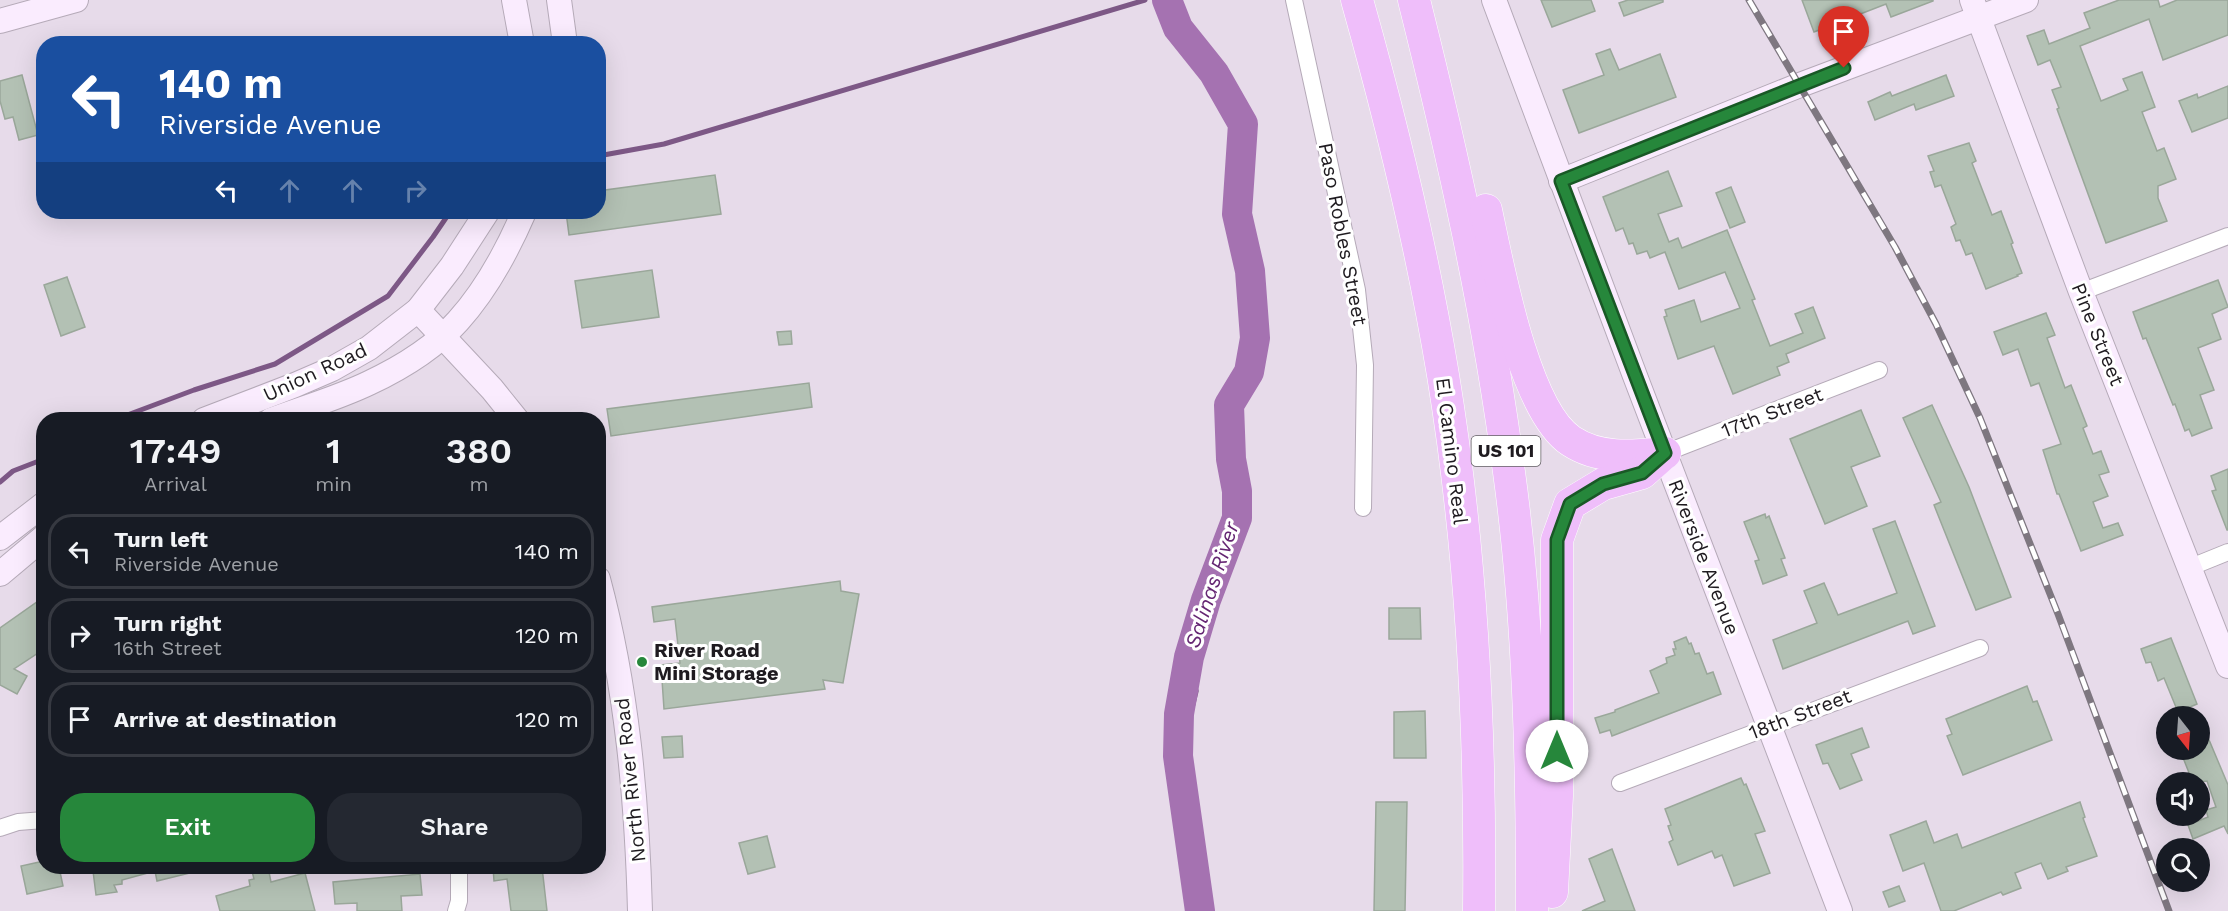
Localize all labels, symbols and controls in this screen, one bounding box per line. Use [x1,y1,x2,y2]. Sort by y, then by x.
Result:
pin [1818,6,1869,68]
icon: arrive [1827,15,1860,48]
text: 140 m [159,59,283,108]
icon: left [60,60,138,138]
text: Riverside Avenue [159,109,382,141]
street label: Paso Robles Street [1314,141,1373,328]
icon: left [210,174,243,207]
icon: ahead [273,174,306,207]
icon: ahead [336,174,369,207]
icon: right [399,174,432,207]
street label: Pine Street [2067,279,2130,389]
street label: Union Road [259,338,371,406]
street label: El Camino Real [1431,376,1473,526]
street label: 17th Street [1718,381,1827,442]
text: 17:49 [130,430,221,472]
text: 1 [326,430,341,472]
text: 380 [446,430,512,472]
road number: US 101 [1472,436,1540,466]
text: Arrival [144,472,207,496]
text: min [315,472,352,496]
text: m [469,472,488,496]
street label: Riverside Avenue [1663,476,1745,638]
water label: Salinas River [1179,518,1244,651]
text: Turn left [114,527,208,552]
icon: left [63,535,96,568]
text: 140 m [515,539,579,564]
text: Riverside Avenue [114,552,279,576]
text: Turn right [114,611,221,636]
icon: right [63,619,96,652]
text: 120 m [515,623,579,648]
text: 16th Street [114,636,222,660]
place label: River Road Mini Storage [654,638,779,685]
marker: River Road Mini Storage [635,655,649,669]
street label: 18th Street [1745,683,1855,745]
street label: North River Road [609,696,651,864]
icon: arrive [63,703,96,736]
north arrow [2156,706,2210,760]
map controls [2156,706,2210,892]
text: Arrive at destination [114,707,337,732]
text: 120 m [515,707,579,732]
position arrow [1525,719,1589,783]
button: sound [2156,772,2210,826]
button: Exit [60,793,315,862]
button: Share [327,793,582,862]
button: search [2156,838,2210,892]

